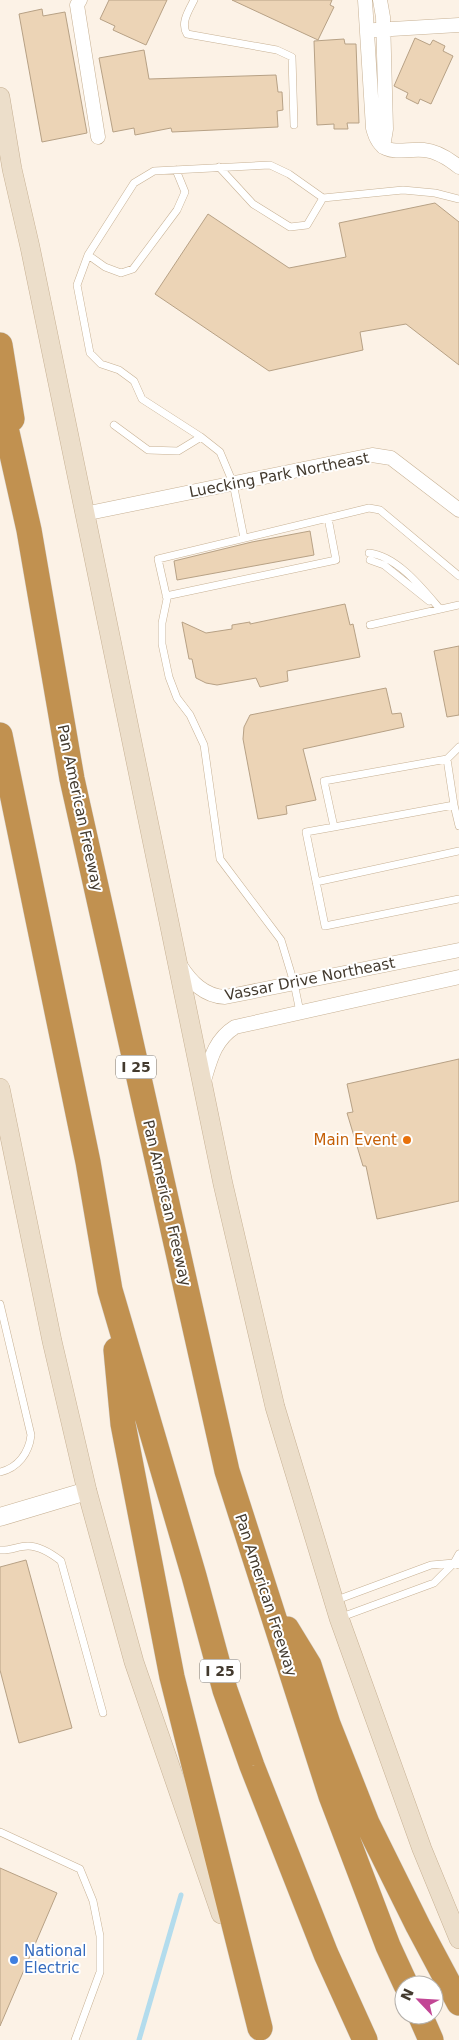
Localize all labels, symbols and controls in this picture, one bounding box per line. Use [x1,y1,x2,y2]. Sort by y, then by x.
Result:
street label: Luecking Park Northeast [187,449,371,501]
street label: Pan American Freeway [54,723,107,893]
street label: Vassar Drive Northeast [223,954,397,1004]
road number: I 25 [116,1056,156,1078]
street label: Pan American Freeway [139,1118,195,1288]
place label: Main Event [313,1131,397,1149]
marker: Main Event [401,1134,413,1146]
street label: Pan American Freeway [231,1511,301,1679]
road number: I 25 [200,1660,240,1682]
place label: National Electric [24,1942,87,1977]
marker: National Electric [8,1954,20,1966]
north arrow [394,1975,444,2025]
text: N [397,1986,417,2003]

